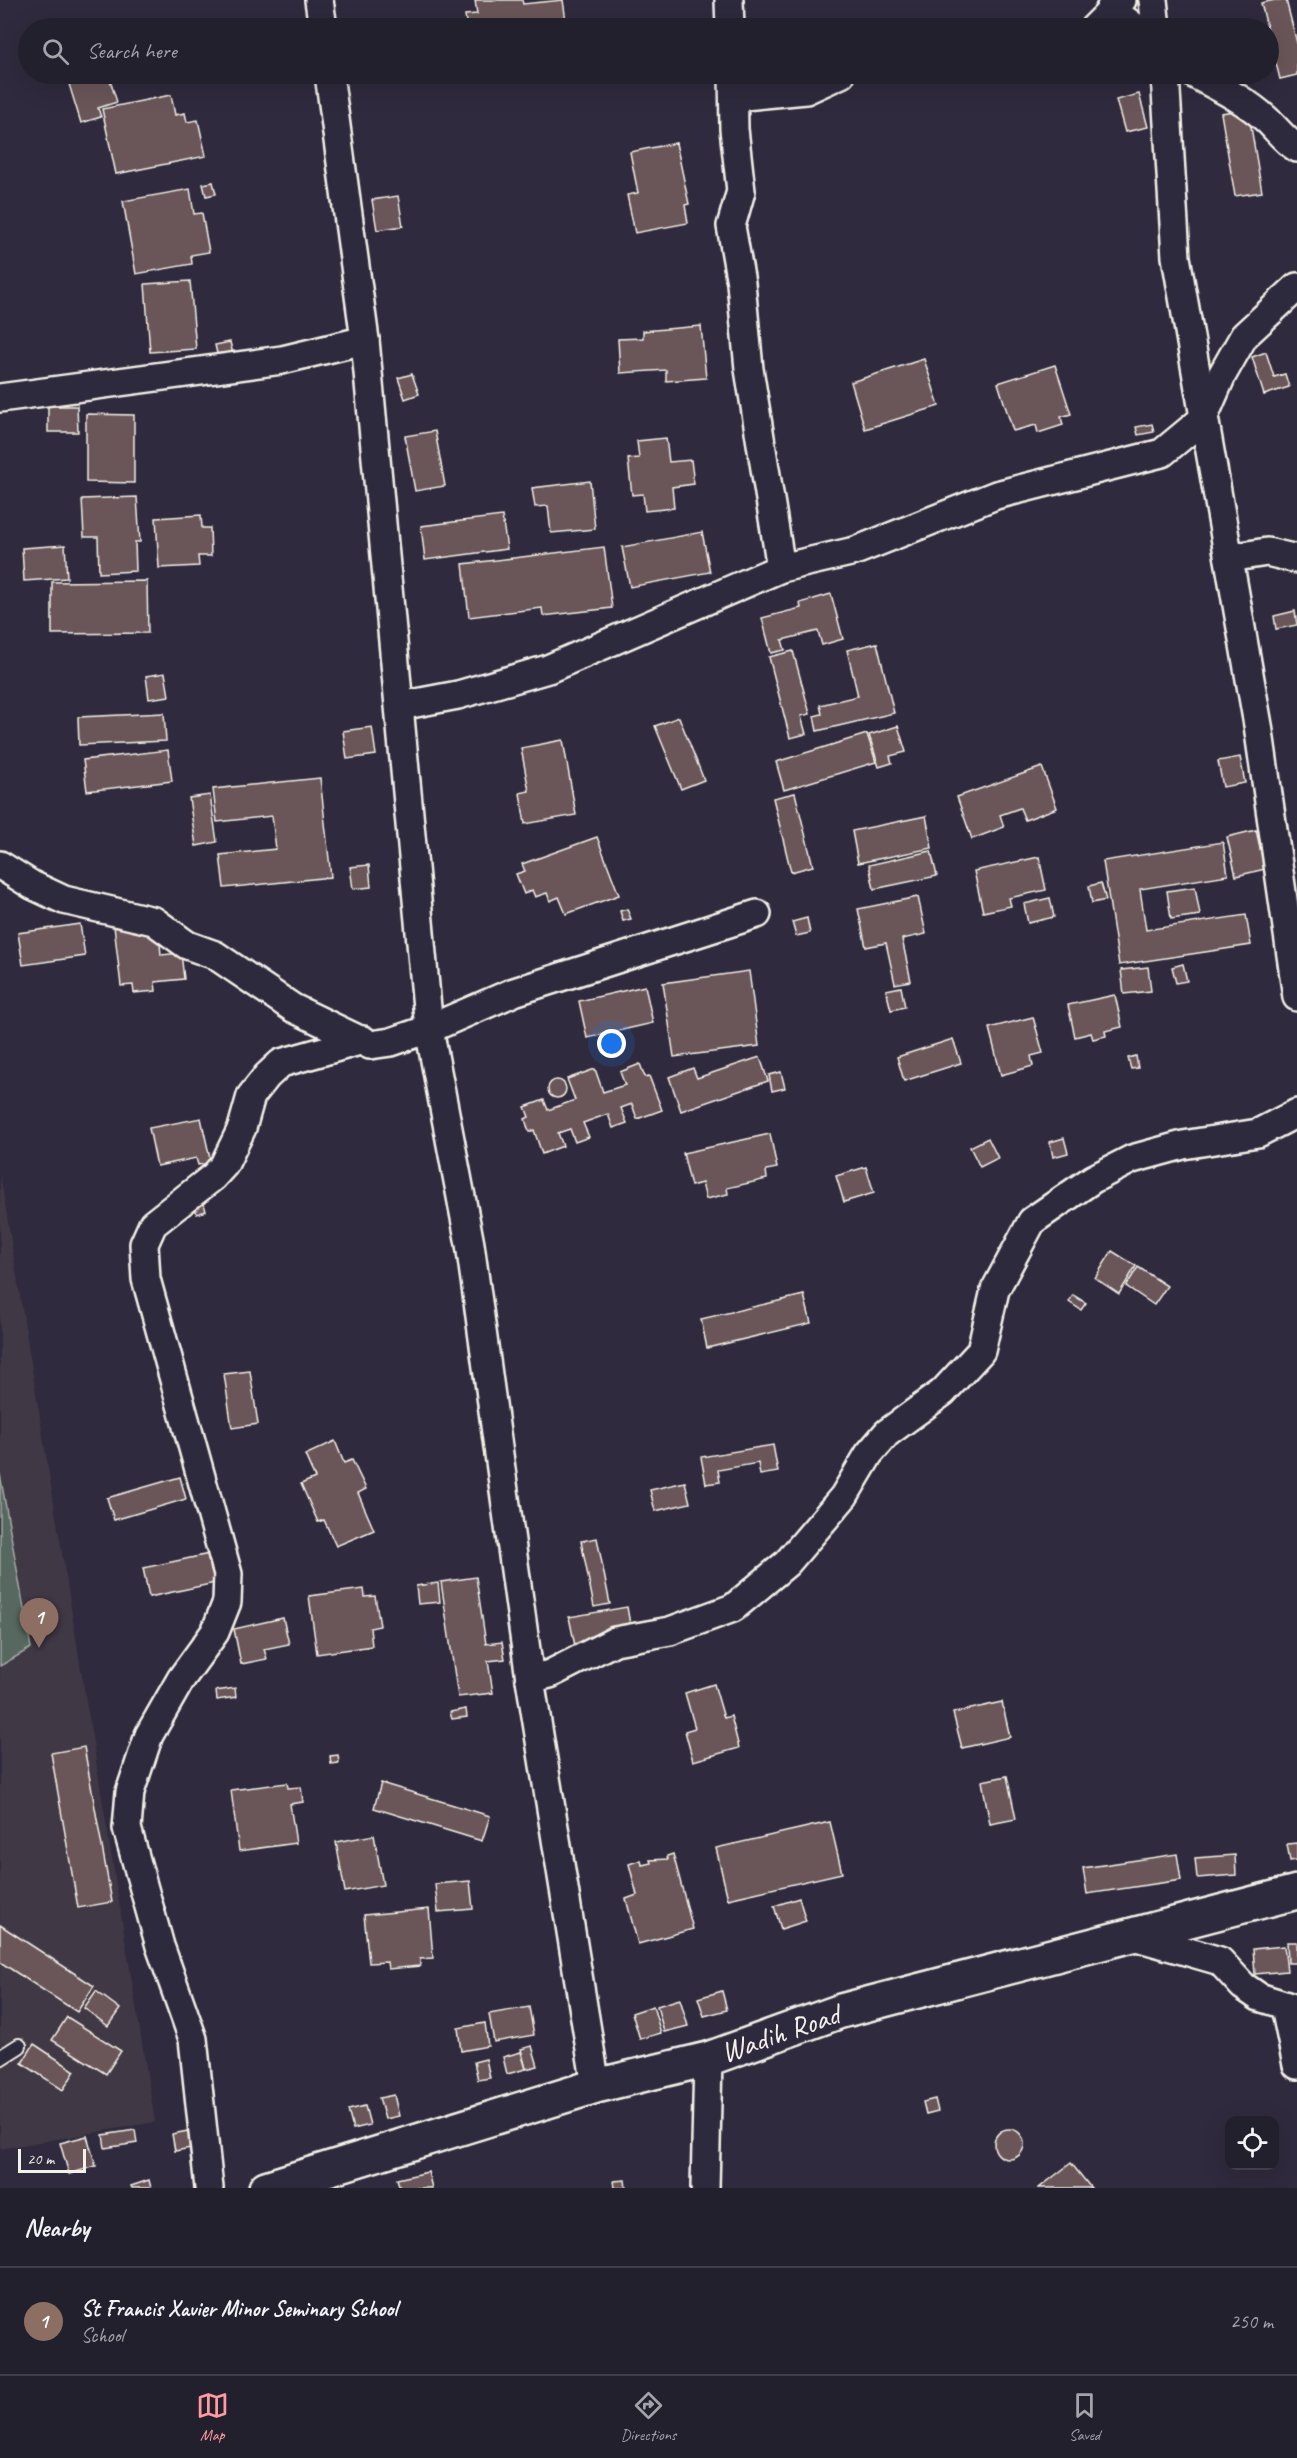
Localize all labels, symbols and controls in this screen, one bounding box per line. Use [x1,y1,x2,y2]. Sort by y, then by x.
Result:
search box [18,18,1279,84]
icon: search [39,35,72,68]
text: Search here [87,37,177,65]
your location [597,1029,626,1058]
pin: 1 [20,1598,58,1648]
street label: Wadih Road [715,1994,849,2071]
map controls [1225,2116,1279,2170]
button: locate [1225,2116,1279,2170]
scale bar [18,2146,86,2174]
text: 20 m [27,2149,54,2169]
text: Nearby [24,2211,89,2244]
text: St Francis Xavier Minor Seminary School [81,2295,397,2323]
text: 1 [39,2309,48,2334]
text: 250 m [1230,2309,1273,2334]
text: School [81,2323,124,2348]
tab: Map [196,2389,229,2445]
tab: Directions [621,2389,676,2445]
tab: Saved [1068,2389,1101,2445]

